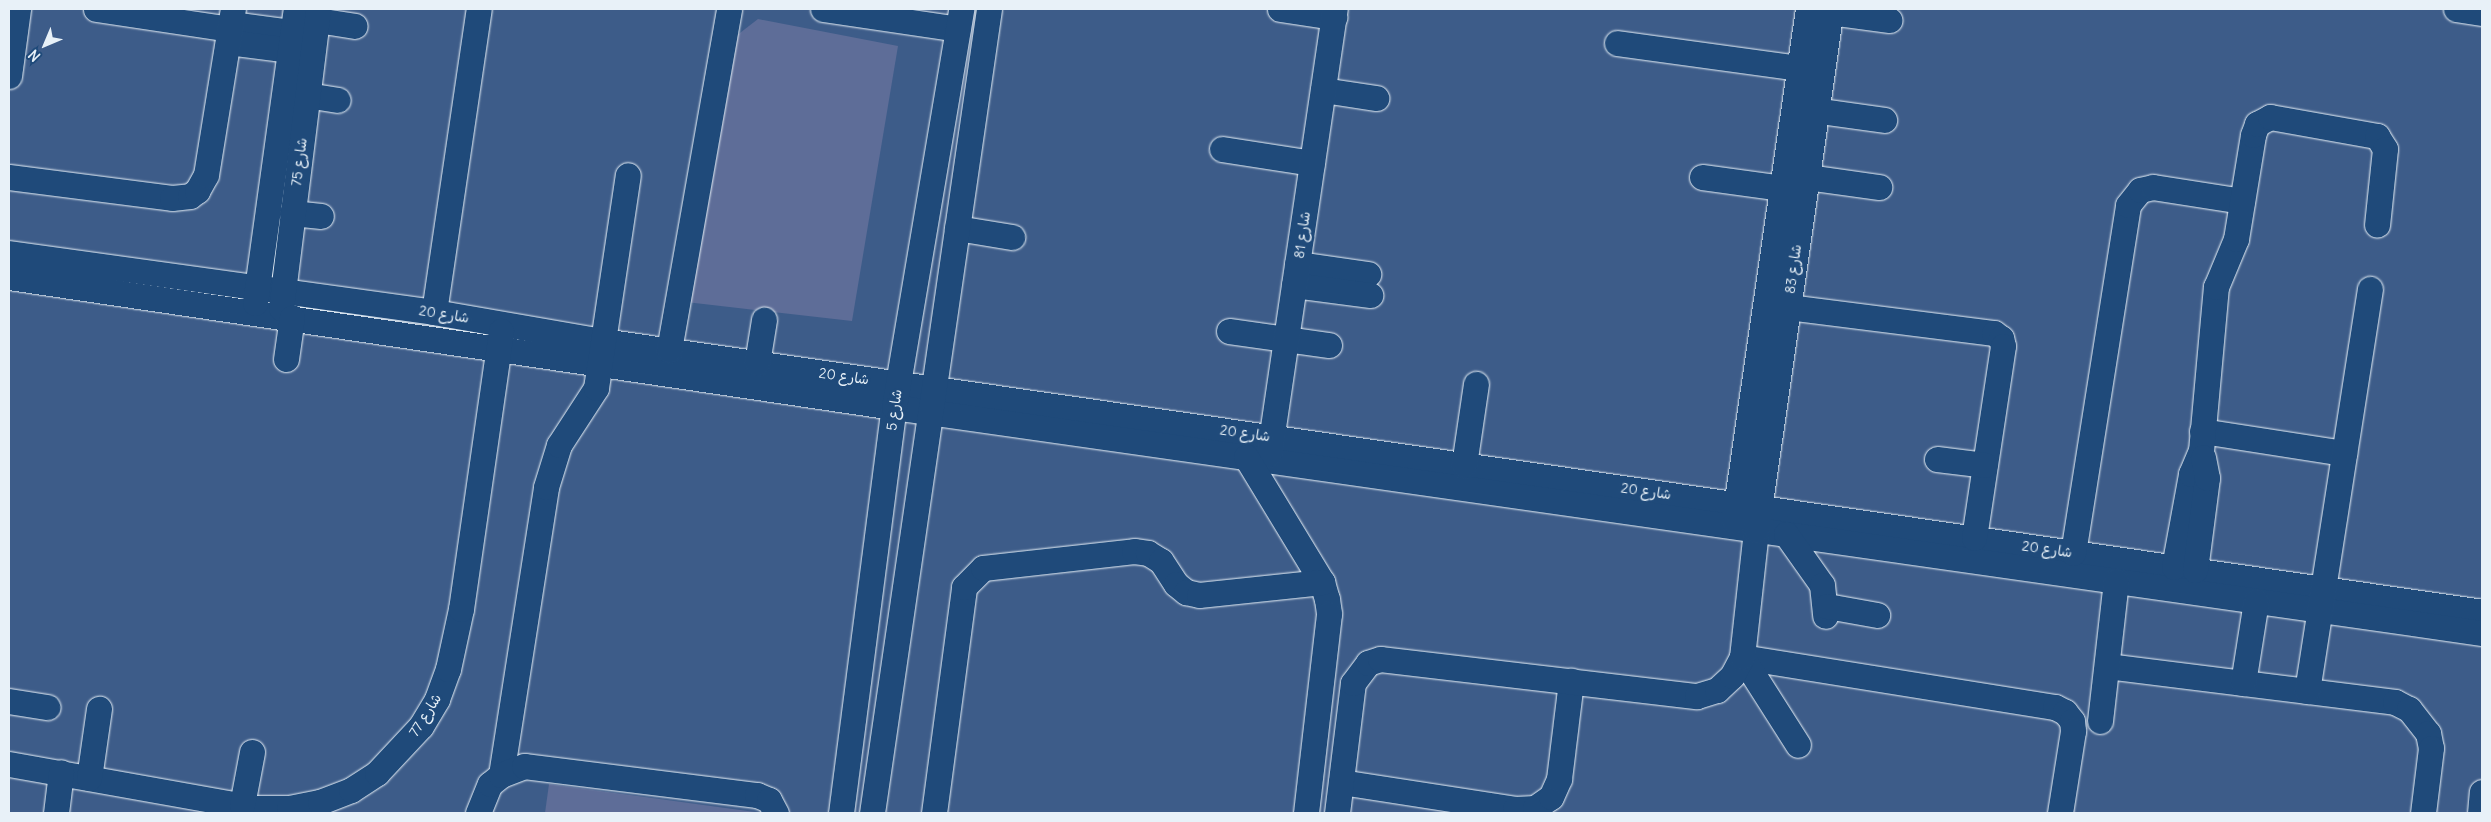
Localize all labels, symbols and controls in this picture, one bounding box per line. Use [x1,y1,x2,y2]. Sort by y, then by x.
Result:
north arrow [20,20,70,70]
text: N [25,46,44,65]
street label: شارع 75 [288,137,310,187]
street label: شارع 81 [1290,210,1314,260]
street label: شارع 83 [1781,243,1805,295]
street label: شارع 20 [418,302,470,326]
street label: شارع 20 [818,364,870,388]
street label: شارع 5 [883,388,905,432]
street label: شارع 20 [1219,421,1271,445]
street label: شارع 20 [1620,479,1672,503]
street label: شارع 20 [2021,537,2073,561]
street label: شارع 77 [405,690,445,740]

